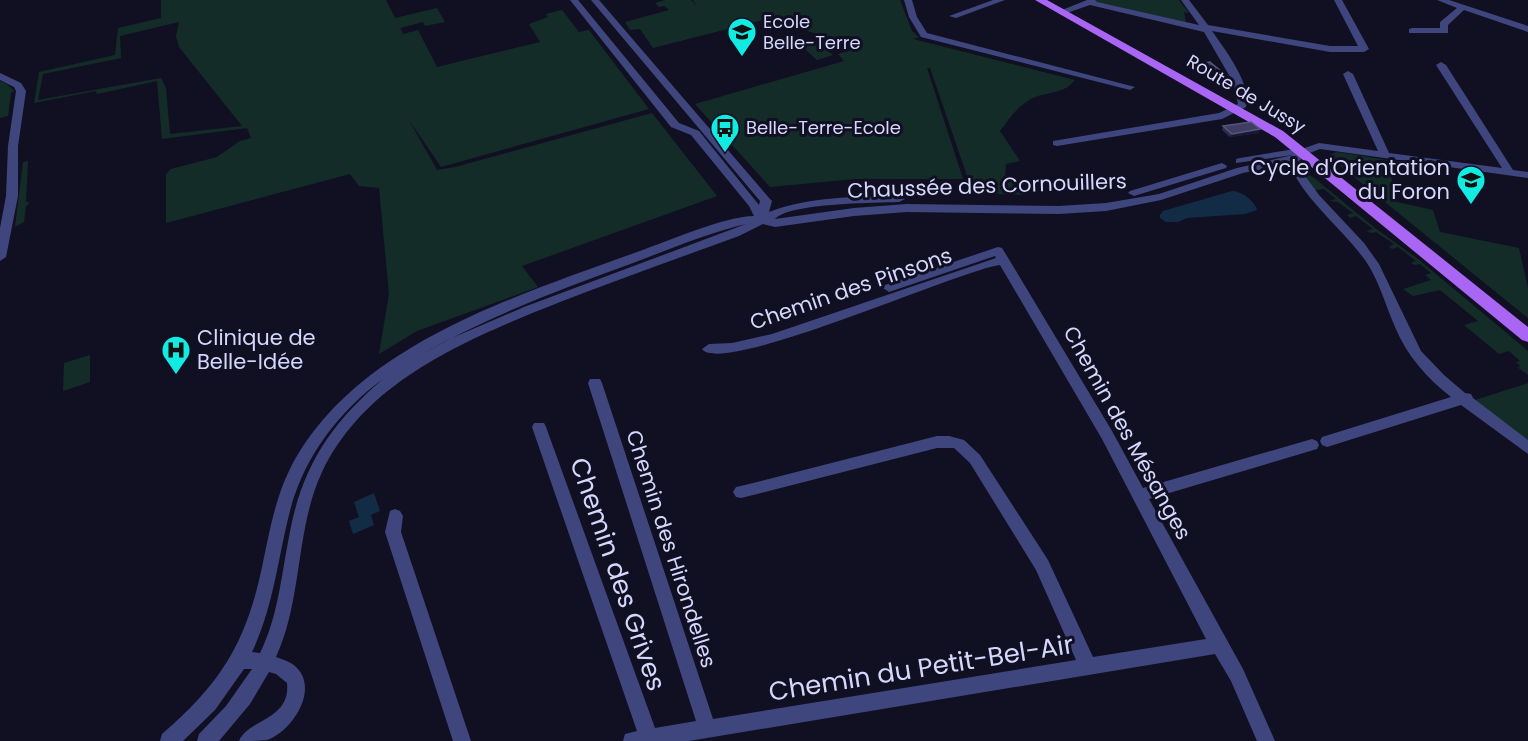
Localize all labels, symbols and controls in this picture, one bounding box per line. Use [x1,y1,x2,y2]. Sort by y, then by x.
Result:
place label: Ecole Belle-Terre [763,9,861,55]
school or university icon: Ecole Belle-Terre [726,16,758,58]
street label: Route de Jussy [1182,48,1310,139]
bus stop icon: Belle-Terre-Ecole [709,112,741,154]
place label: Belle-Terre-Ecole [746,115,901,140]
place label: Cycle d'Orientation du Foron [1250,153,1450,206]
school or university icon: Cycle d'Orientation du Foron [1455,164,1487,206]
street label: Chaussée des Cornouillers [847,166,1127,205]
street label: Chemin des Pinsons [746,240,956,337]
street label: Chemin des Mésanges [1057,321,1198,545]
place label: Clinique de Belle-Idée [197,323,316,376]
hospital icon: Clinique de Belle-Idée [160,334,192,376]
street label: Chemin des Hirondelles [619,426,724,671]
street label: Chemin des Grives [561,453,675,695]
street label: Chemin du Petit-Bel-Air [766,626,1076,710]

